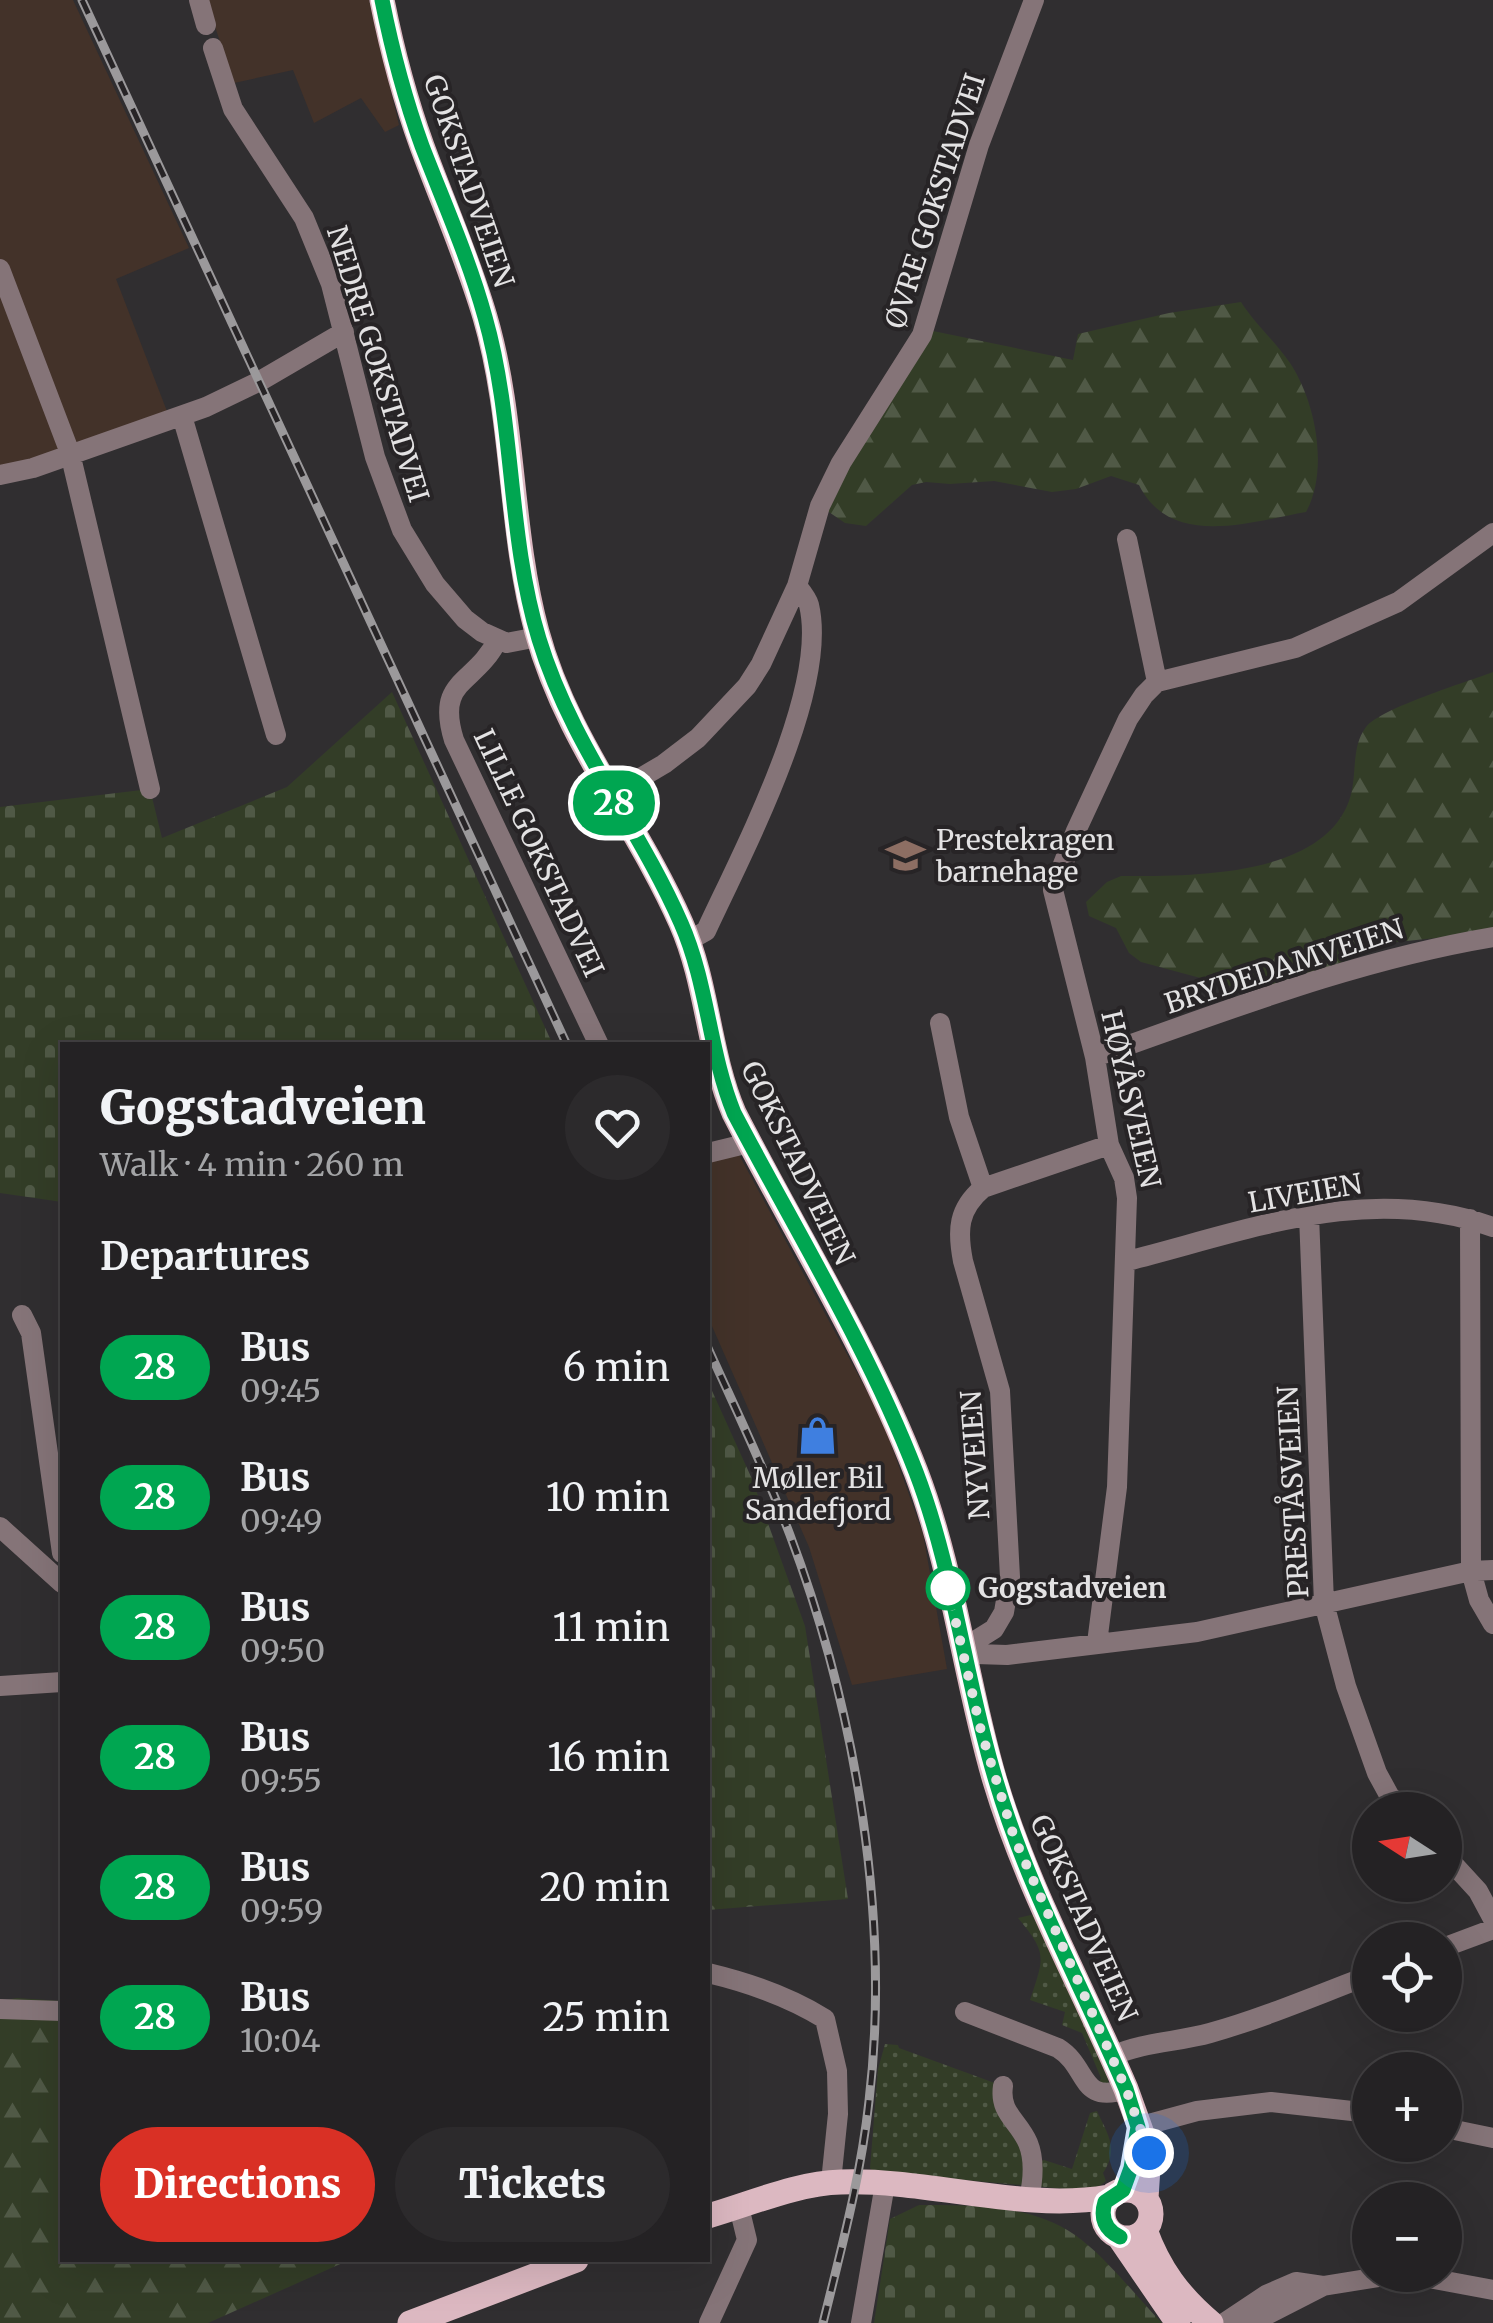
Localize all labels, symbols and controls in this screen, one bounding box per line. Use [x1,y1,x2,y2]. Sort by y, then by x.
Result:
street label: ØVRE GOKSTADVEI [877,69,993,333]
street label: GOKSTADVEIEN [416,70,522,292]
street label: NEDRE GOKSTADVEI [319,222,437,506]
street label: LILLE GOKSTADVEI [466,723,612,983]
line badge: 28 [569,770,659,836]
text: 28 [593,781,635,825]
place label: Prestekragen barnehage [935,822,1114,890]
school or university icon: Prestekragen barnehage [885,835,927,877]
street label: BRYDEDAMVEIEN [1160,910,1408,1022]
street label: HØYÅSVEIEN [1093,1006,1171,1192]
street label: GOKSTADVEIEN [733,1055,863,1271]
button: heart [565,1075,670,1180]
text: Gogstadveien [100,1077,426,1137]
text: Walk · 4 min · 260 m [100,1145,404,1185]
street label: LIVEIEN [1245,1165,1365,1221]
text: Departures [100,1233,310,1280]
text: Bus [240,1324,310,1371]
text: 6 min [563,1344,670,1391]
text: 28 [134,1345,176,1389]
text: 09:45 [240,1371,321,1411]
street label: PRESTÅSVEIEN [1267,1385,1317,1599]
street label: NYVEIEN [953,1389,997,1521]
shop icon: Møller Bil Sandefjord [797,1414,839,1456]
text: Bus [240,1454,310,1501]
place label: Møller Bil Sandefjord [745,1460,891,1528]
text: 10 min [546,1474,670,1521]
text: 28 [134,1475,176,1519]
text: 09:49 [240,1501,323,1541]
marker: Gogstadveien [927,1567,969,1609]
place label: Gogstadveien [978,1570,1166,1606]
text: Bus [240,1584,310,1631]
text: 11 min [553,1604,670,1651]
text: 28 [134,1605,176,1649]
text: 09:50 [240,1631,325,1671]
text: Bus [240,1714,310,1761]
text: 16 min [547,1734,670,1781]
text: 28 [134,1735,176,1779]
text: 09:55 [240,1761,322,1801]
north arrow [1352,1792,1462,1902]
map controls [1352,1792,1462,2292]
street label: GOKSTADVEIEN [1022,1809,1146,2027]
text: Bus [240,1844,310,1891]
text: 20 min [540,1864,670,1911]
text: 28 [134,1865,176,1909]
text: 09:59 [240,1891,323,1931]
button: locate [1352,1922,1462,2032]
text: Bus [240,1974,310,2021]
text: 25 min [542,1994,670,2041]
text: 28 [134,1995,176,2039]
text: 10:04 [240,2021,320,2061]
button: + [1352,2052,1462,2162]
button: Directions [100,2127,375,2242]
button: Tickets [395,2127,670,2242]
your location [1124,2128,1174,2178]
button: − [1352,2182,1462,2292]

